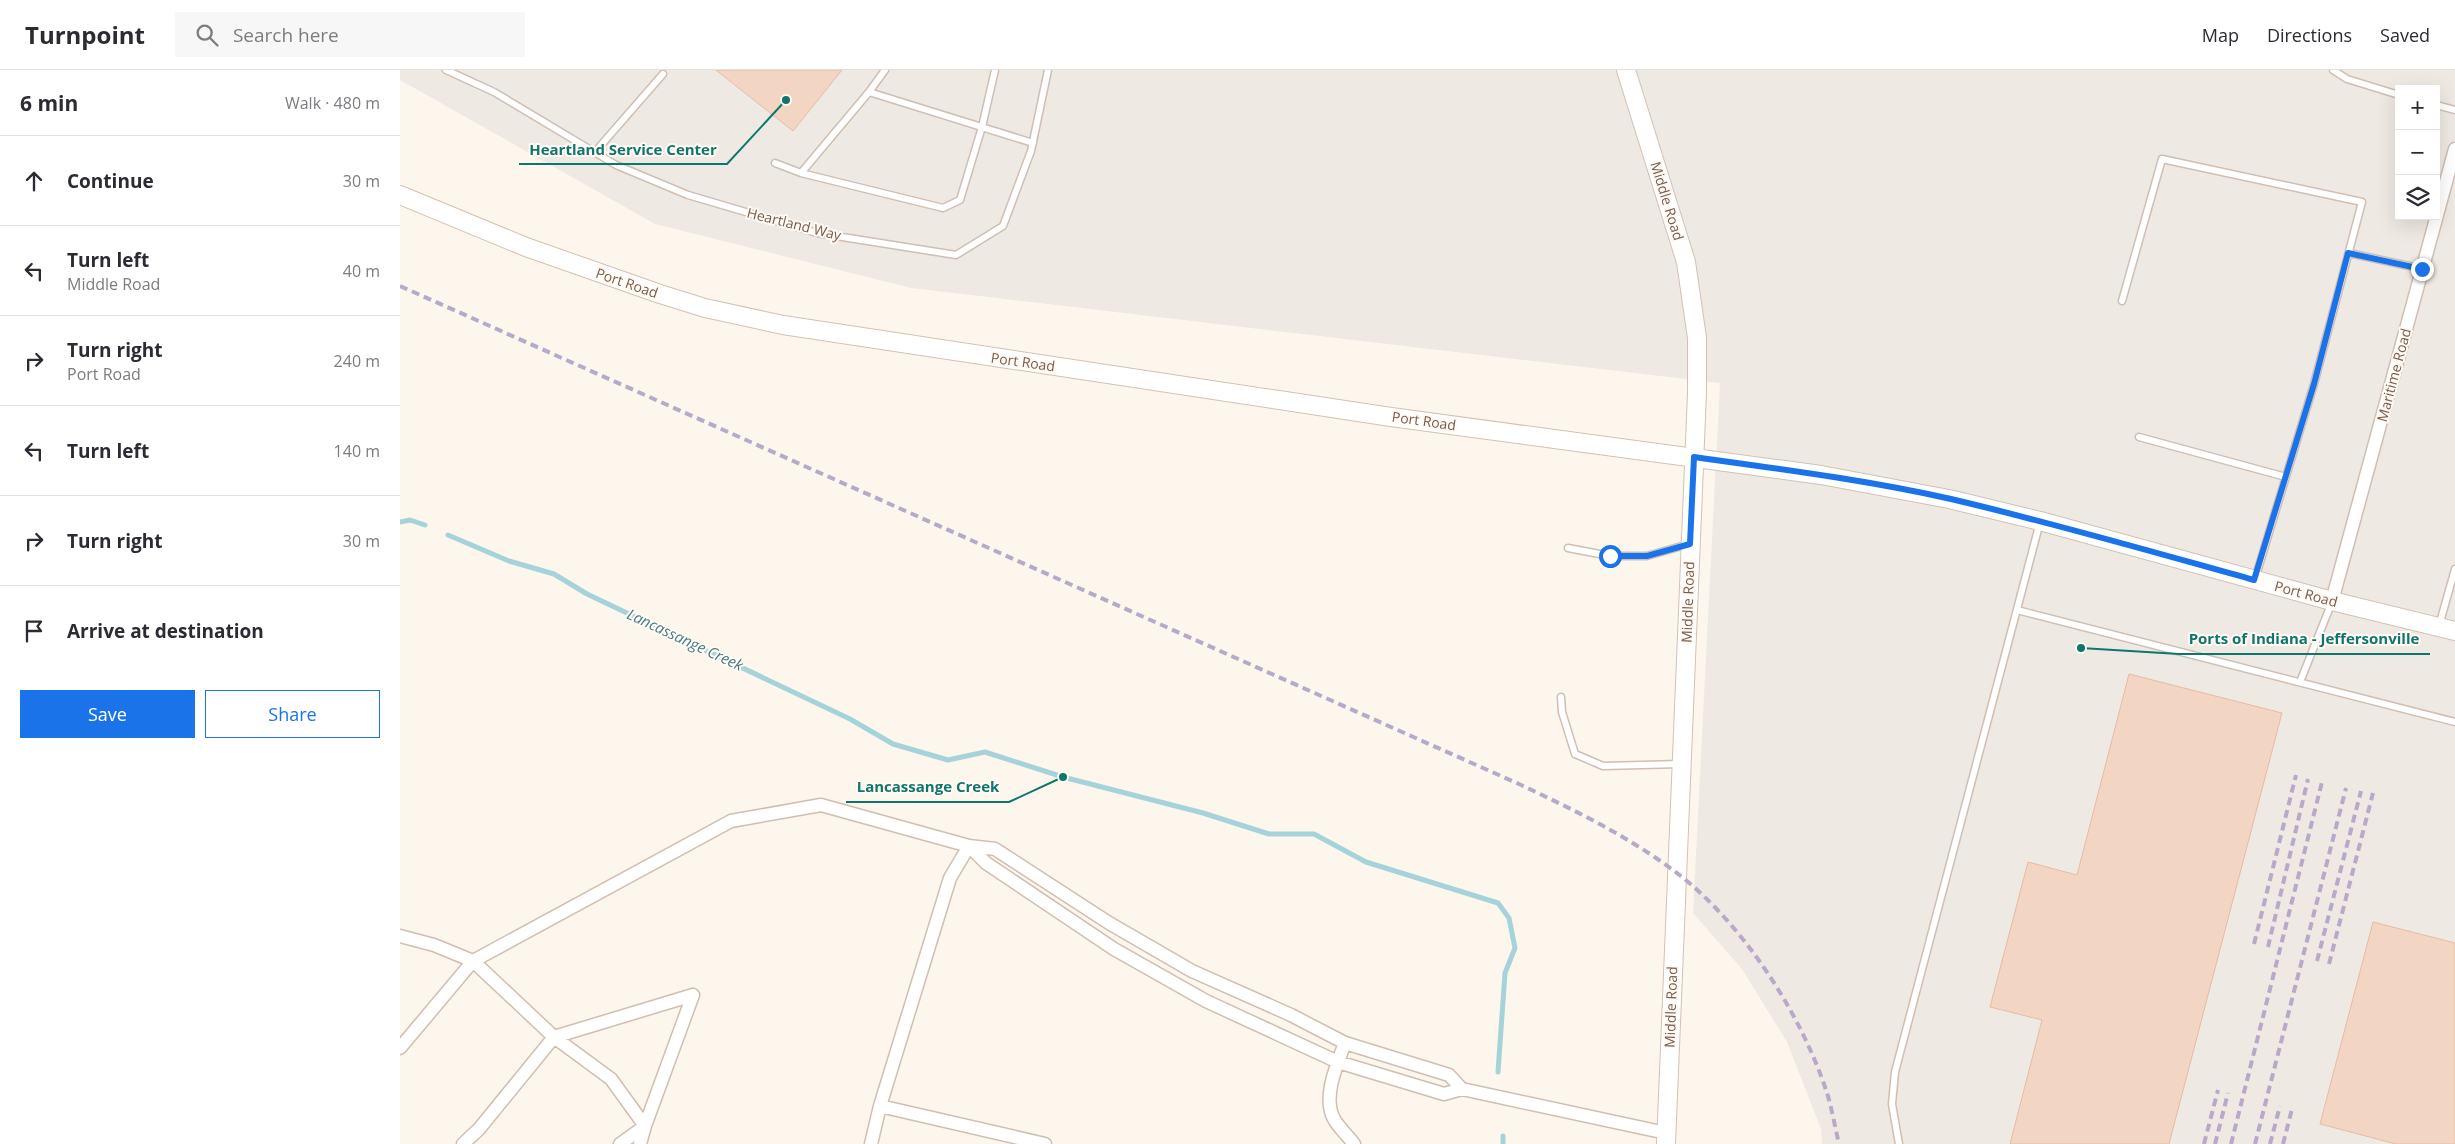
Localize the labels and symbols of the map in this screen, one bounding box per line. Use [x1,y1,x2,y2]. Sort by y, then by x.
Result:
callout: Heartland Service Center [519,134,727,164]
text: Heartland Service Center [529,139,717,159]
street label: Middle Road [1646,159,1689,243]
street label: Heartland Way [745,203,844,245]
route end [2411,258,2434,281]
street label: Port Road [594,263,661,302]
street label: Maritime Road [2372,326,2415,424]
street label: Port Road [990,348,1056,375]
street label: Port Road [1391,407,1457,434]
route start [1599,545,1622,568]
street label: Middle Road [1677,561,1698,643]
street label: Port Road [2272,576,2340,611]
water label: Lancassange Creek [624,603,747,675]
callout: Ports of Indiana - Jeffersonville [2179,624,2430,654]
text: Ports of Indiana - Jeffersonville [2189,628,2419,648]
callout: Lancassange Creek [846,772,1009,802]
text: Lancassange Creek [857,776,1000,796]
street label: Middle Road [1660,966,1681,1048]

